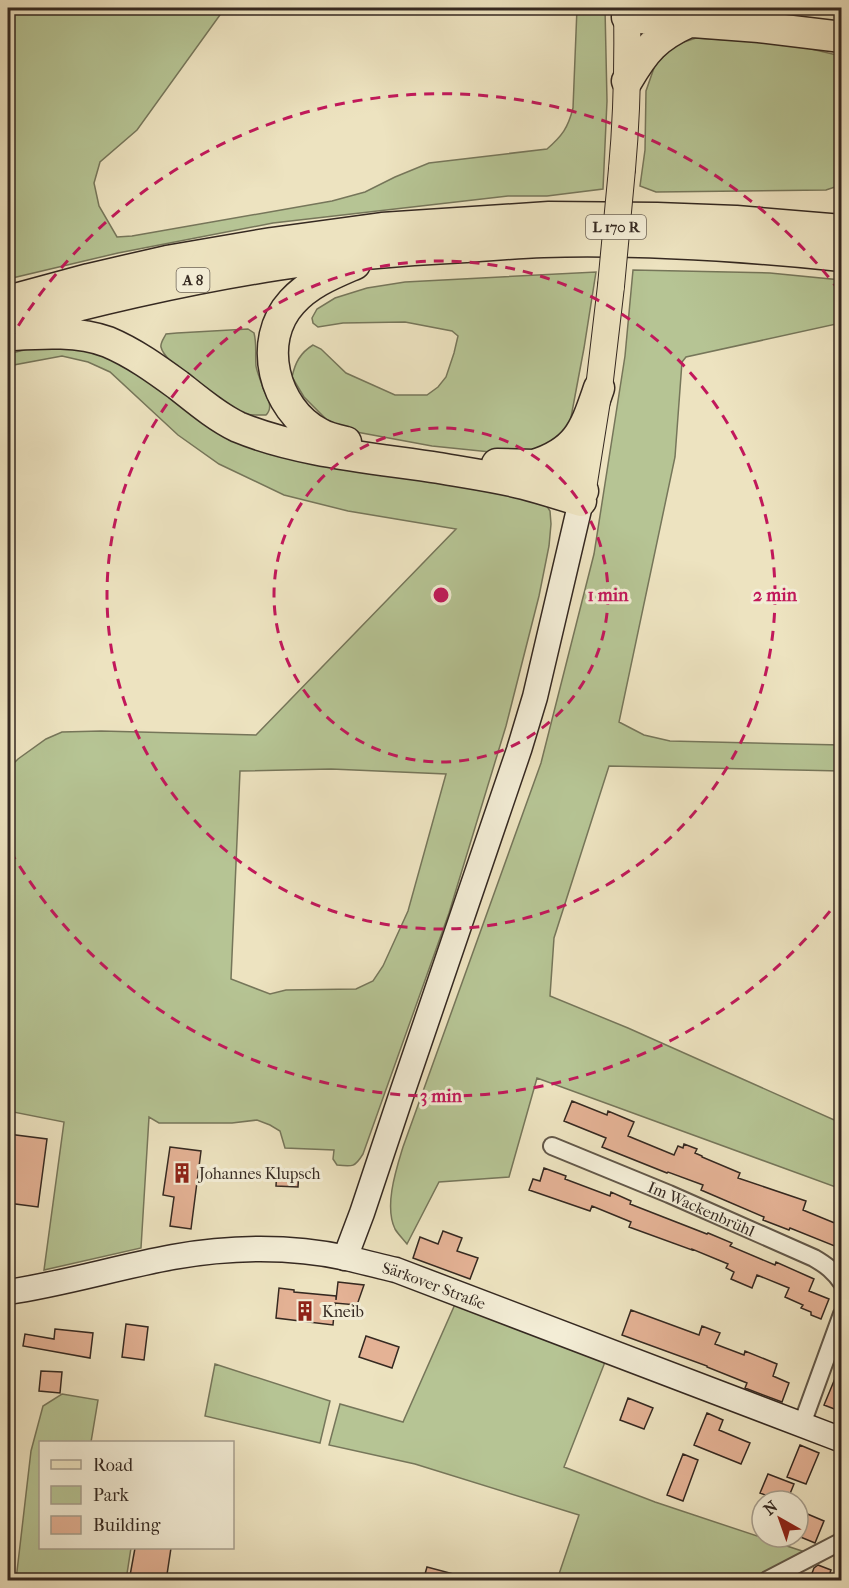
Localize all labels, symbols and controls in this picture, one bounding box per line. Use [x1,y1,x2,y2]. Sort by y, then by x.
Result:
road number: L 170 R [586,215,646,239]
road number: A 8 [176,268,210,292]
centre of rings [431,585,451,605]
text: 1 min [587,585,629,606]
text: 2 min [753,585,797,606]
text: 3 min [420,1086,463,1107]
building icon: Johannes Klupsch [170,1161,194,1185]
place label: Johannes Klupsch [197,1164,320,1183]
street label: Im Wackenbrühl [645,1177,758,1241]
street label: Särkover Straße [380,1258,488,1313]
building icon: Kneib [293,1299,317,1323]
place label: Kneib [322,1302,364,1321]
legend [39,1441,234,1549]
text: Road [93,1455,133,1476]
text: Park [93,1485,130,1506]
north arrow [750,1489,810,1549]
text: N [760,1496,782,1519]
text: Building [93,1515,161,1536]

